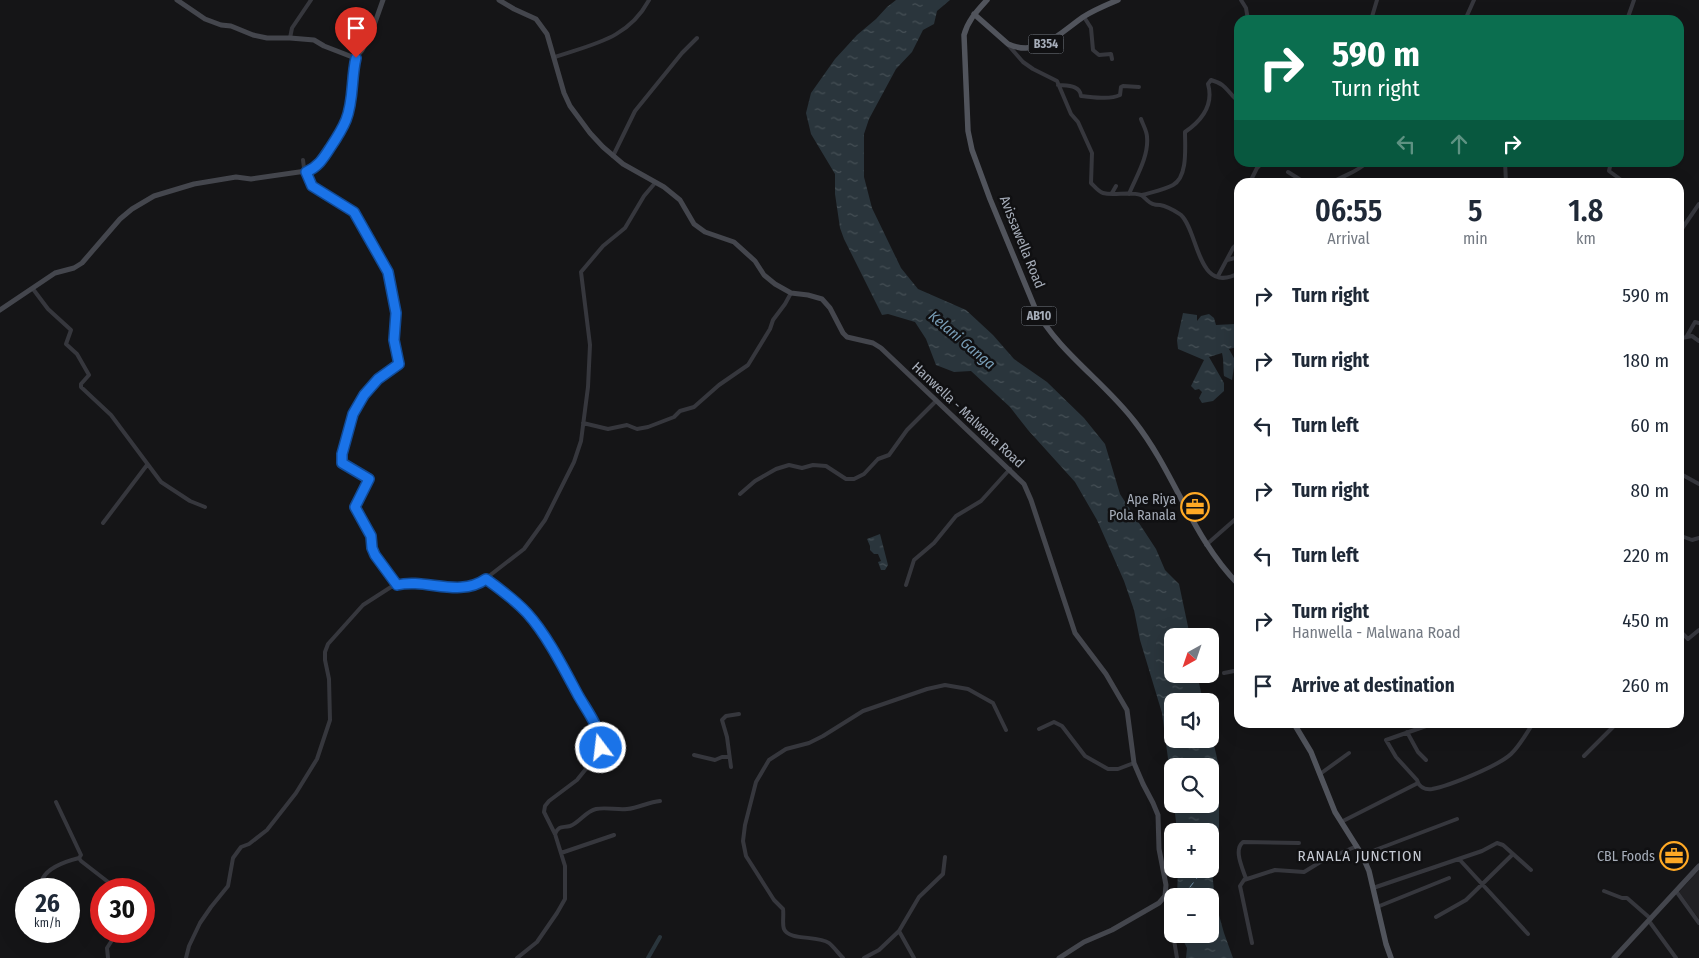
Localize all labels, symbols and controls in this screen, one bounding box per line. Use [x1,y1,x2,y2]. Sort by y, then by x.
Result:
pin [335,7,377,58]
icon: arrive [342,14,370,42]
text: 590 m [1332,33,1420,75]
road number: B354 [1028,34,1064,54]
icon: right [1249,35,1314,100]
text: Turn right [1332,75,1420,102]
icon: left [1392,130,1420,158]
icon: ahead [1445,130,1473,158]
icon: right [1498,130,1526,158]
street label: Avissawella Road [996,193,1048,291]
text: 06:55 [1315,193,1382,229]
text: 5 [1468,193,1483,229]
text: 1.8 [1568,193,1603,229]
text: Arrival [1327,229,1370,248]
text: min [1463,229,1488,248]
text: km [1576,229,1596,248]
icon: right [1249,282,1277,310]
text: Turn right [1292,284,1369,307]
text: 590 m [1622,284,1669,307]
road number: AB10 [1022,306,1056,326]
water label: Kelani Ganga [925,307,999,373]
icon: right [1249,347,1277,375]
text: Turn right [1292,349,1369,372]
text: 180 m [1623,349,1669,372]
street label: Hanwella - Malwana Road [908,358,1028,472]
icon: left [1249,412,1277,440]
text: Turn left [1292,414,1359,437]
text: 60 m [1631,414,1669,437]
icon: right [1249,477,1277,505]
text: Turn right [1292,479,1369,502]
text: 80 m [1631,479,1669,502]
place label: Ape Riya Pola Ranala [1109,491,1176,524]
office icon: Ape Riya Pola Ranala [1180,492,1210,522]
icon: left [1249,542,1277,570]
text: Turn left [1292,544,1359,567]
text: 220 m [1623,544,1669,567]
text: Turn right [1292,600,1369,623]
icon: right [1249,607,1277,635]
text: 450 m [1622,609,1669,632]
text: Hanwella - Malwana Road [1292,623,1461,642]
north arrow [1164,628,1219,682]
map controls [1164,628,1219,943]
icon: arrive [1249,672,1277,700]
text: Arrive at destination [1292,674,1455,697]
text: 260 m [1622,674,1669,697]
button: sound [1164,693,1219,748]
position arrow [574,721,626,773]
button: search [1164,758,1219,813]
button: + [1164,823,1219,878]
office icon: CBL Foods [1659,841,1689,871]
district label: RANALA JUNCTION [1297,847,1423,865]
place label: CBL Foods [1597,848,1655,865]
speed limit sign: 30 [90,878,155,943]
button: − [1164,888,1219,943]
text: 26 [35,889,60,919]
text: km/h [34,916,61,930]

